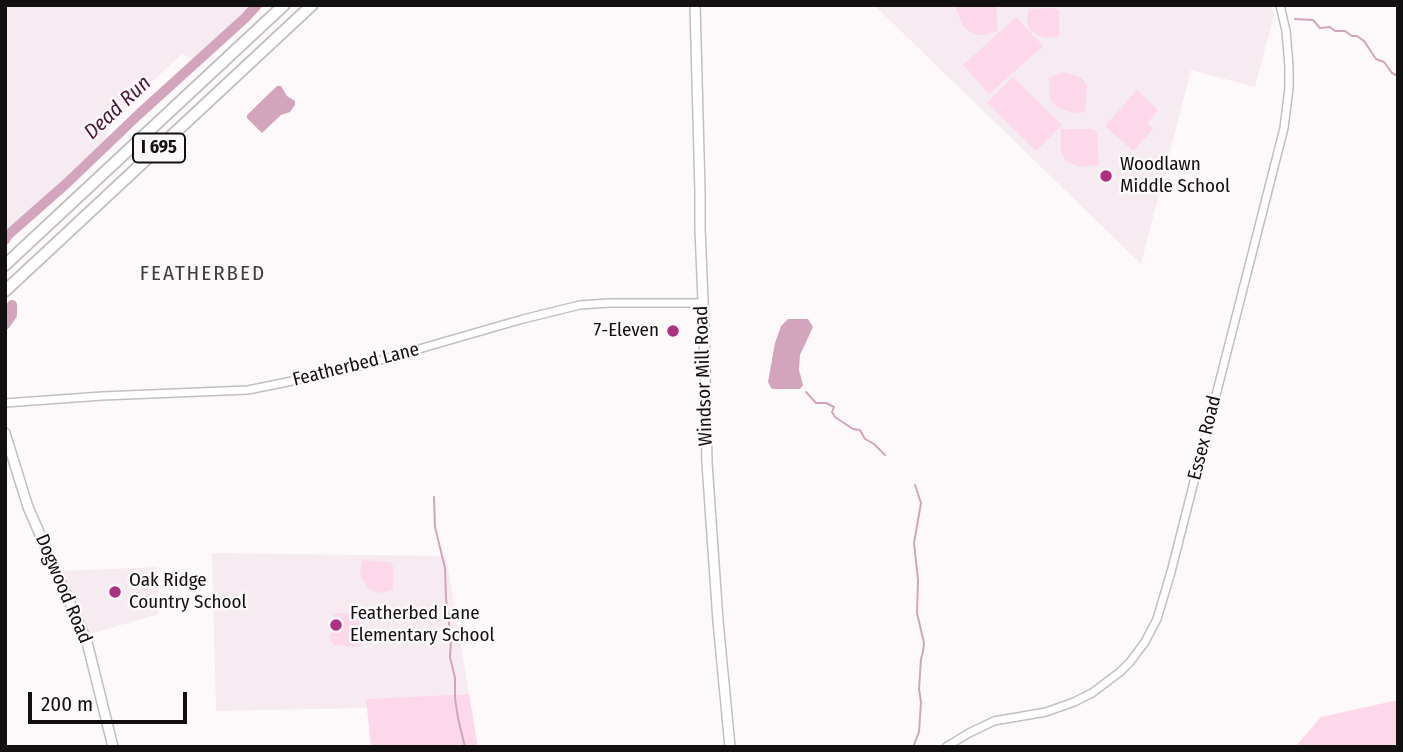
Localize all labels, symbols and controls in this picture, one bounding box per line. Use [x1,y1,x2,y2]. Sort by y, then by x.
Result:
water label: Dead Run [79,71,157,145]
road number: I 695 [133,134,185,162]
place label: Woodlawn Middle School [1120,154,1230,198]
marker: Woodlawn Middle School [1098,168,1114,184]
district label: FEATHERBED [141,261,265,287]
street label: Windsor Mill Road [690,305,718,447]
place label: 7-Eleven [594,320,659,342]
marker: 7-Eleven [665,323,681,339]
street label: Featherbed Lane [290,338,422,392]
street label: Essex Road [1184,393,1226,483]
street label: Dogwood Road [30,531,96,647]
place label: Oak Ridge Country School [129,570,247,614]
marker: Oak Ridge Country School [107,584,123,600]
place label: Featherbed Lane Elementary School [350,603,495,647]
marker: Featherbed Lane Elementary School [328,617,344,633]
scale bar [32,678,191,722]
text: 200 m [41,691,93,717]

